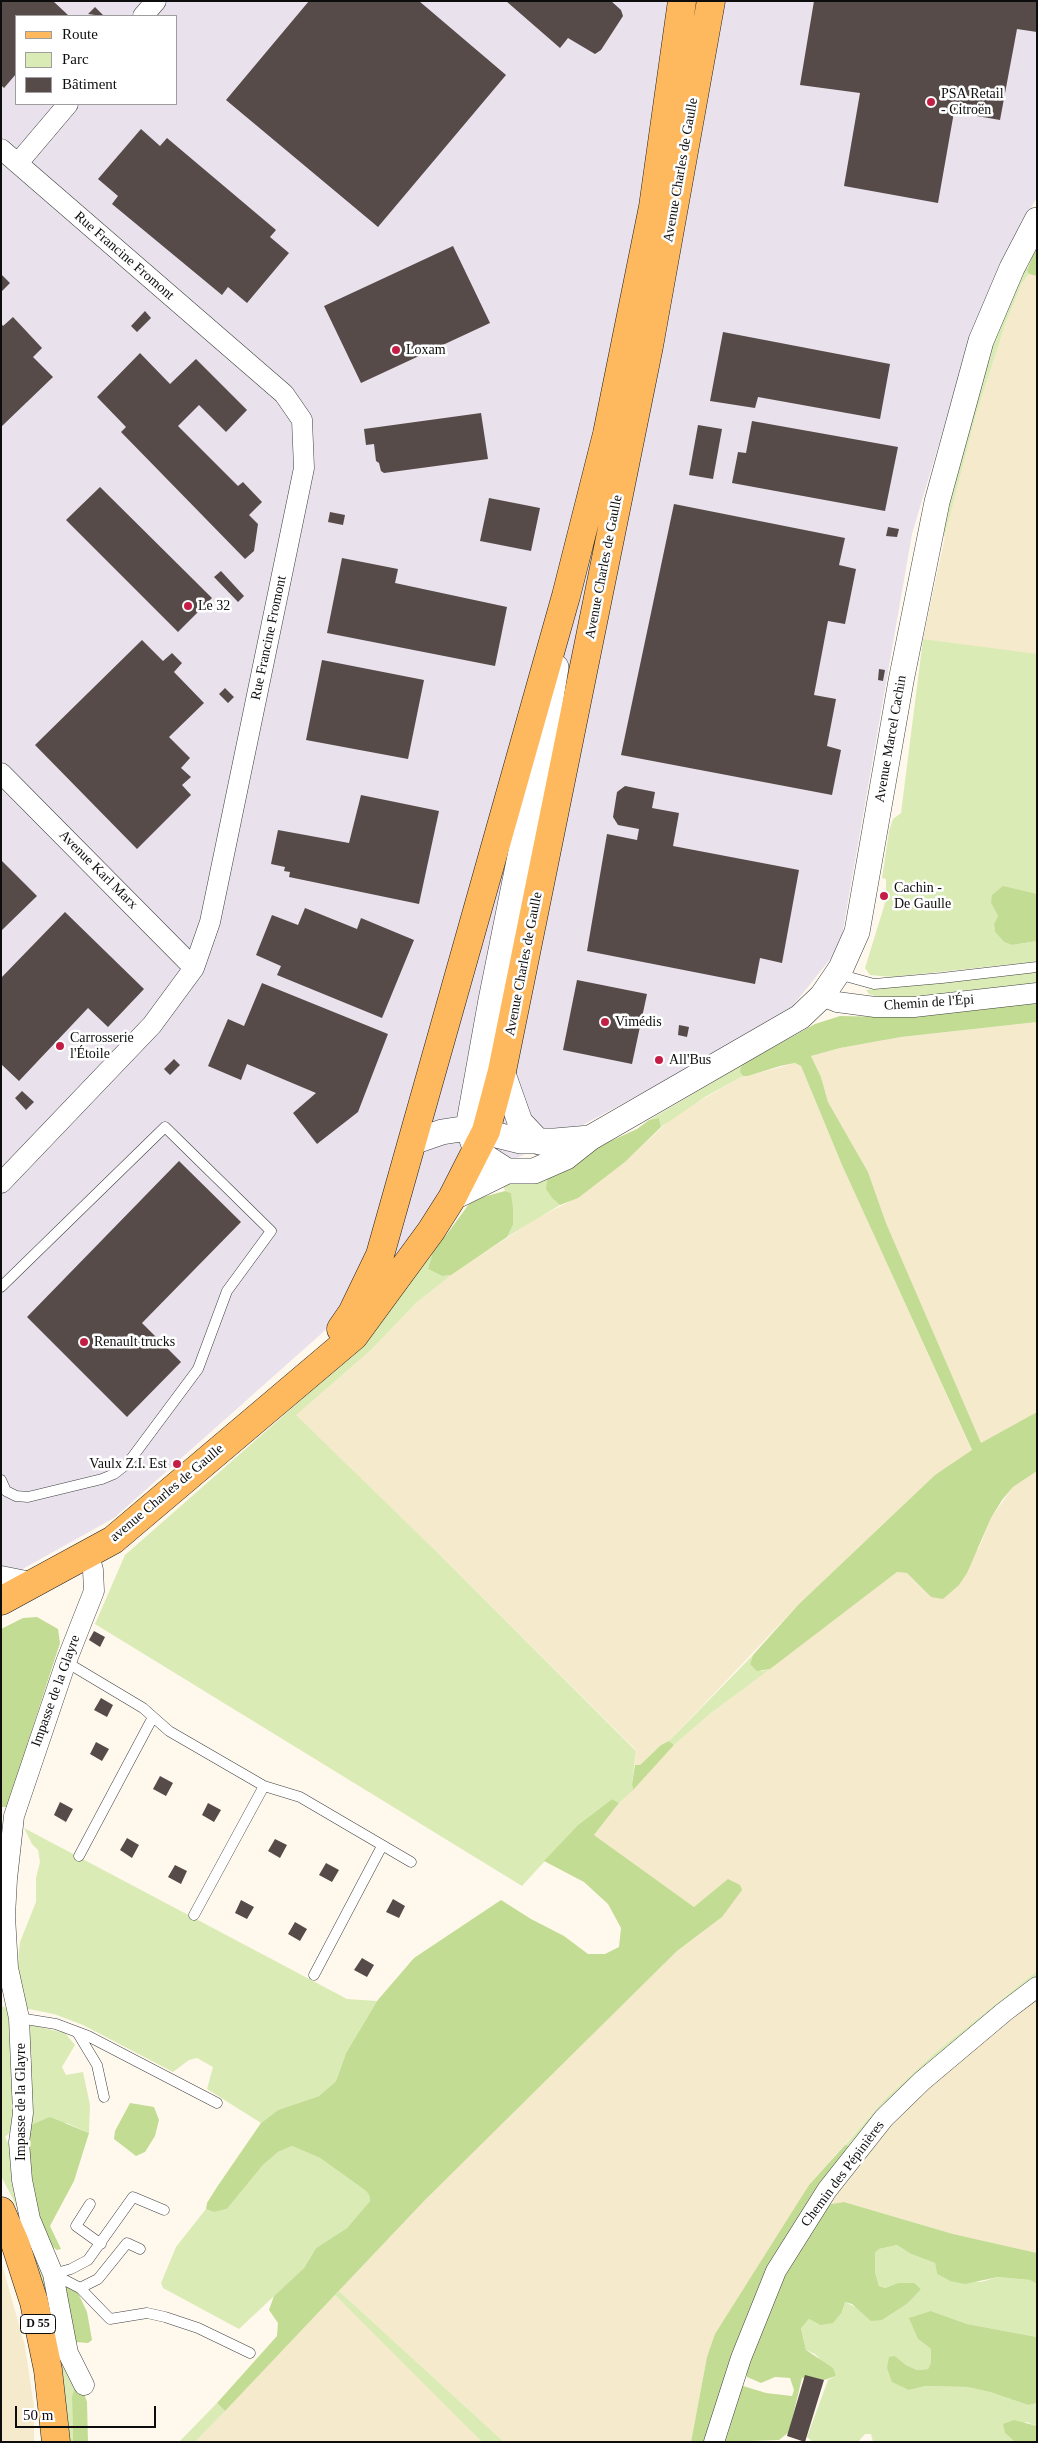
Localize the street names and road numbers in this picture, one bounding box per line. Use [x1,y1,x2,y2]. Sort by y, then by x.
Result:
street label: Avenue Charles de Gaulle [660,97,702,243]
street label: Rue Francine Fromont [71,208,177,304]
street label: Avenue Charles de Gaulle [582,494,626,640]
street label: Rue Francine Fromont [248,574,290,702]
street label: Avenue Marcel Cachin [872,674,910,804]
street label: Avenue Karl Marx [55,827,141,913]
street label: Avenue Charles de Gaulle [502,891,546,1037]
street label: Chemin de l'Épi [883,991,975,1015]
street label: avenue Charles de Gaulle [107,1440,227,1546]
street label: Impasse de la Glayre [28,1633,84,1749]
street label: Impasse de la Glayre [13,2043,29,2161]
street label: Chemin des Pépinières [798,2118,888,2230]
road number: D 55 [20,2314,56,2334]

